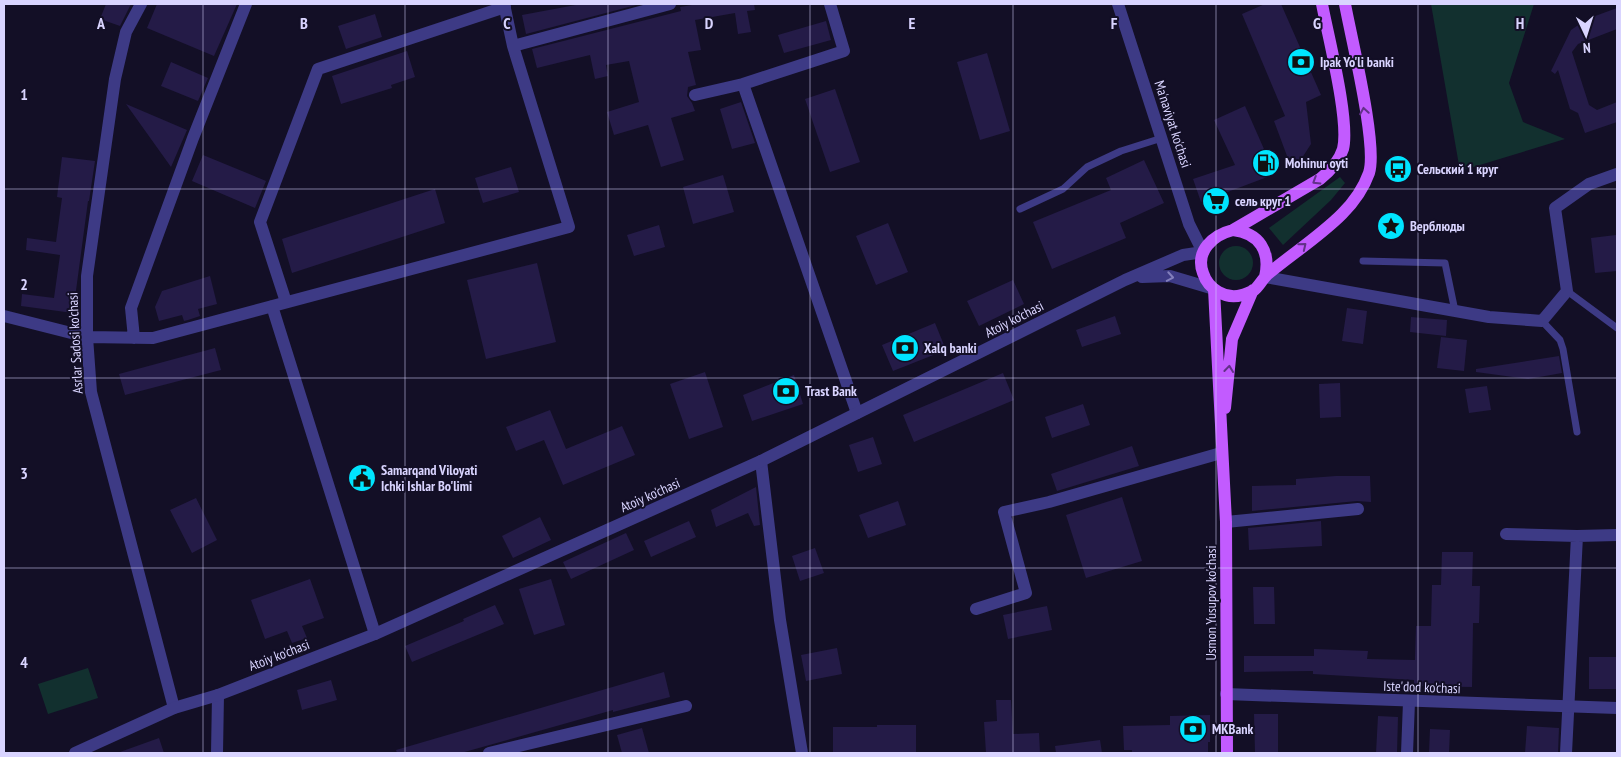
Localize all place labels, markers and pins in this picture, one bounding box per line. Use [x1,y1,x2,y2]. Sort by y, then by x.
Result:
bank icon: Ipak Yo'li banki [1286,47,1316,77]
place label: Ipak Yo'li banki [1320,53,1394,71]
fuel station icon: Mohinur oyti [1251,148,1281,178]
place label: Mohinur oyti [1285,154,1348,172]
bus stop icon: Сельский 1 круг [1383,154,1413,184]
place label: Сельский 1 круг [1417,160,1499,178]
supermarket icon: сель круг 1 [1201,186,1231,216]
place label: сель круг 1 [1235,192,1291,210]
place icon: Верблюды [1376,211,1406,241]
place label: Верблюды [1410,217,1465,235]
bank icon: Xalq banki [890,333,920,363]
place label: Xalq banki [924,339,977,357]
bank icon: Trast Bank [771,376,801,406]
place label: Trast Bank [805,382,857,400]
place label: Samarqand Viloyati Ichki Ishlar Bo'limi [381,461,477,495]
public building icon: Samarqand Viloyati Ichki Ishlar Bo'limi [347,463,377,493]
bank icon: MKBank [1178,714,1208,744]
place label: MKBank [1212,720,1253,738]

